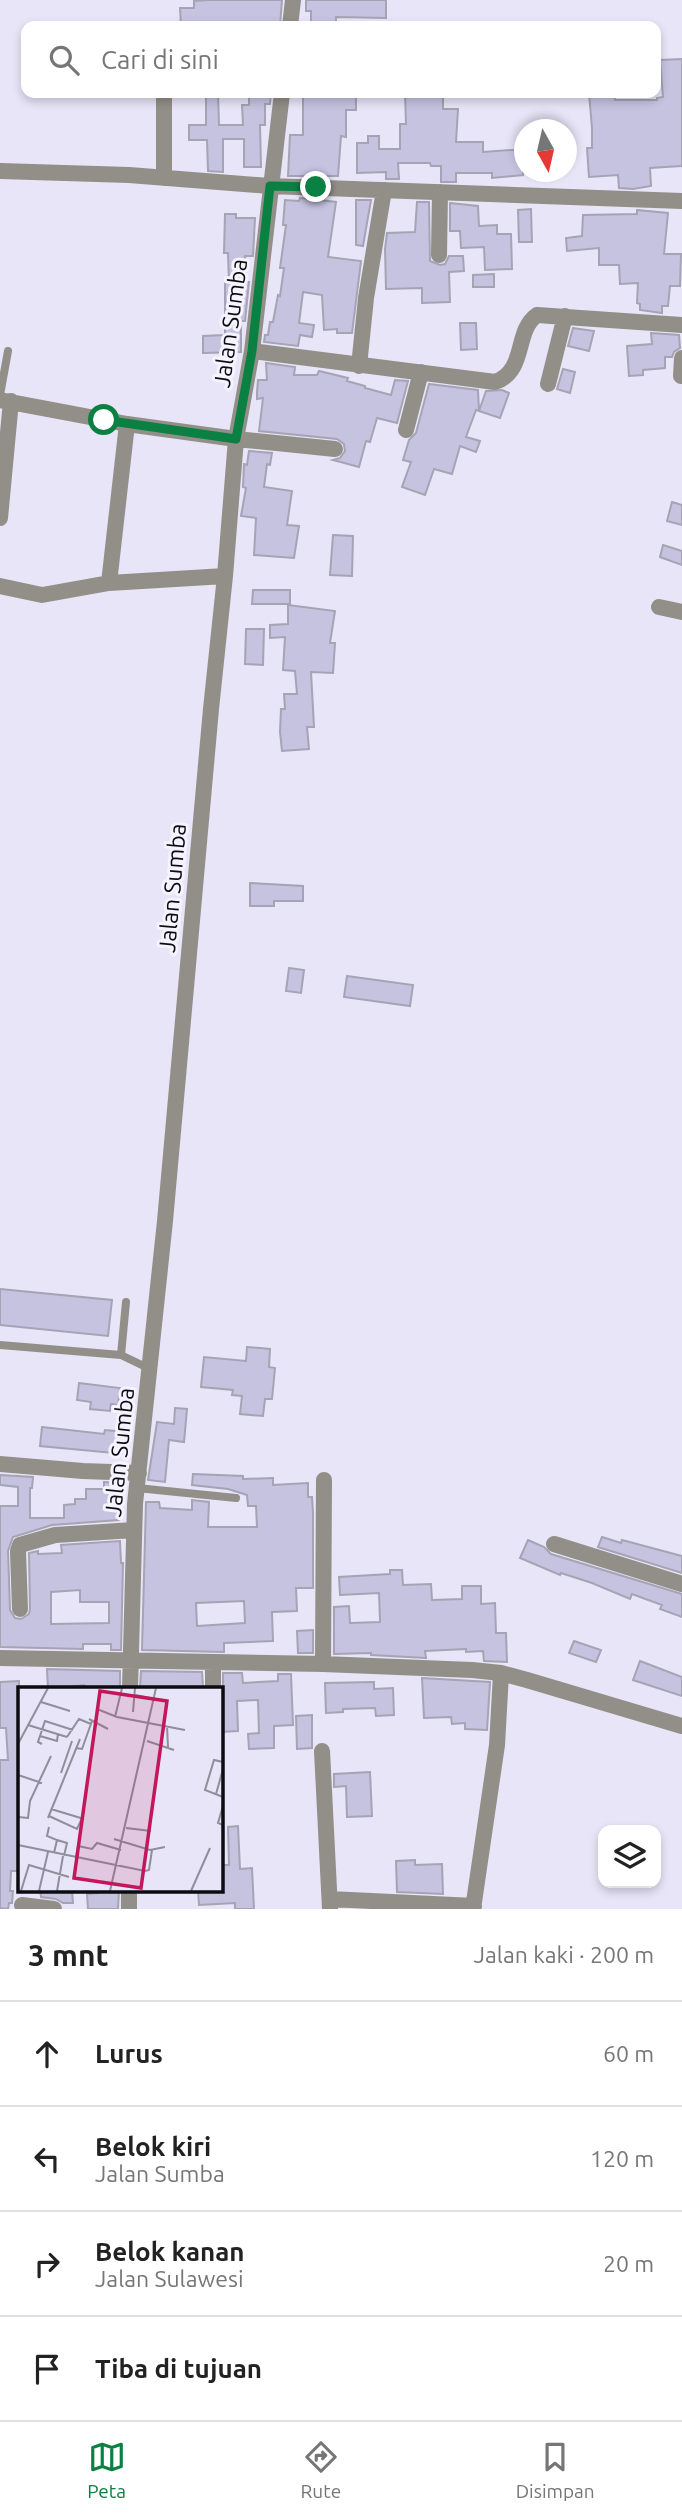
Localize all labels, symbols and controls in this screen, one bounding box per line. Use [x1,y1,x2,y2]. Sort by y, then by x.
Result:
search box [21,21,661,98]
icon: search [45,41,83,79]
text: Cari di sini [101,45,219,74]
north arrow [514,119,577,182]
route end [300,171,331,202]
street label: Jalan Sumba [209,257,251,389]
route start [88,404,119,435]
street label: Jalan Sumba [154,822,190,954]
street label: Jalan Sumba [100,1386,138,1518]
inset map [18,1687,222,1892]
map controls [598,1825,661,1888]
button: layers [598,1825,661,1888]
text: 3 mnt [28,1938,108,1972]
text: Jalan kaki · 200 m [474,1942,654,1967]
icon: ahead [28,2035,66,2073]
text: Lurus [95,2039,163,2068]
text: 60 m [603,2041,654,2066]
text: Belok kiri [95,2132,211,2161]
icon: left [28,2140,66,2178]
text: 120 m [590,2146,654,2171]
text: Jalan Sumba [95,2161,225,2186]
text: Belok kanan [95,2237,245,2266]
icon: right [28,2245,66,2283]
text: 20 m [603,2251,654,2276]
text: Jalan Sulawesi [95,2266,244,2291]
icon: arrive [28,2350,66,2388]
text: Tiba di tujuan [95,2354,262,2383]
tab: Peta [87,2438,126,2502]
tab: Rute [301,2438,341,2502]
tab: Disimpan [516,2438,595,2502]

